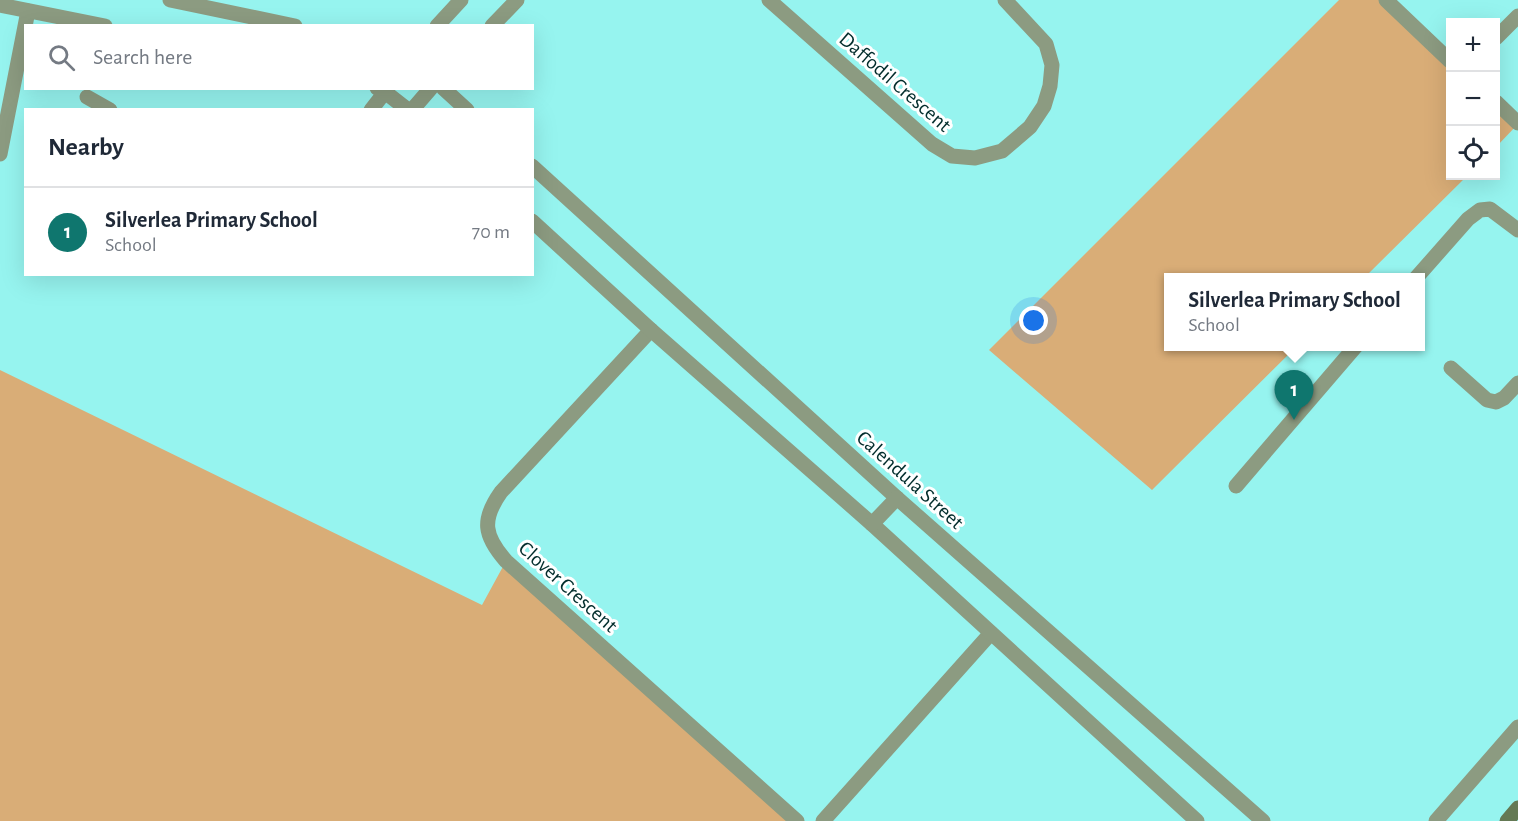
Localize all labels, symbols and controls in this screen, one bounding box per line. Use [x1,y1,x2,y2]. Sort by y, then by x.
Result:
map controls [1446,18,1500,180]
button: + [1446,18,1500,72]
search box [24,24,534,90]
street label: Daffodil Crescent [835,28,955,136]
icon: search [45,41,78,74]
text: Search here [93,46,192,68]
button: − [1446,72,1500,126]
button: locate [1446,126,1500,180]
text: Nearby [48,134,124,160]
text: Silverlea Primary School [105,209,318,231]
text: 1 [64,222,71,242]
text: 70 m [472,222,510,242]
text: School [105,235,157,255]
popup [1164,273,1425,351]
text: Silverlea Primary School [1188,289,1401,311]
your location [1019,306,1048,335]
text: School [1188,315,1240,335]
pin: 1 [1274,370,1314,420]
street label: Calendula Street [853,427,968,533]
street label: Clover Crescent [515,537,622,637]

